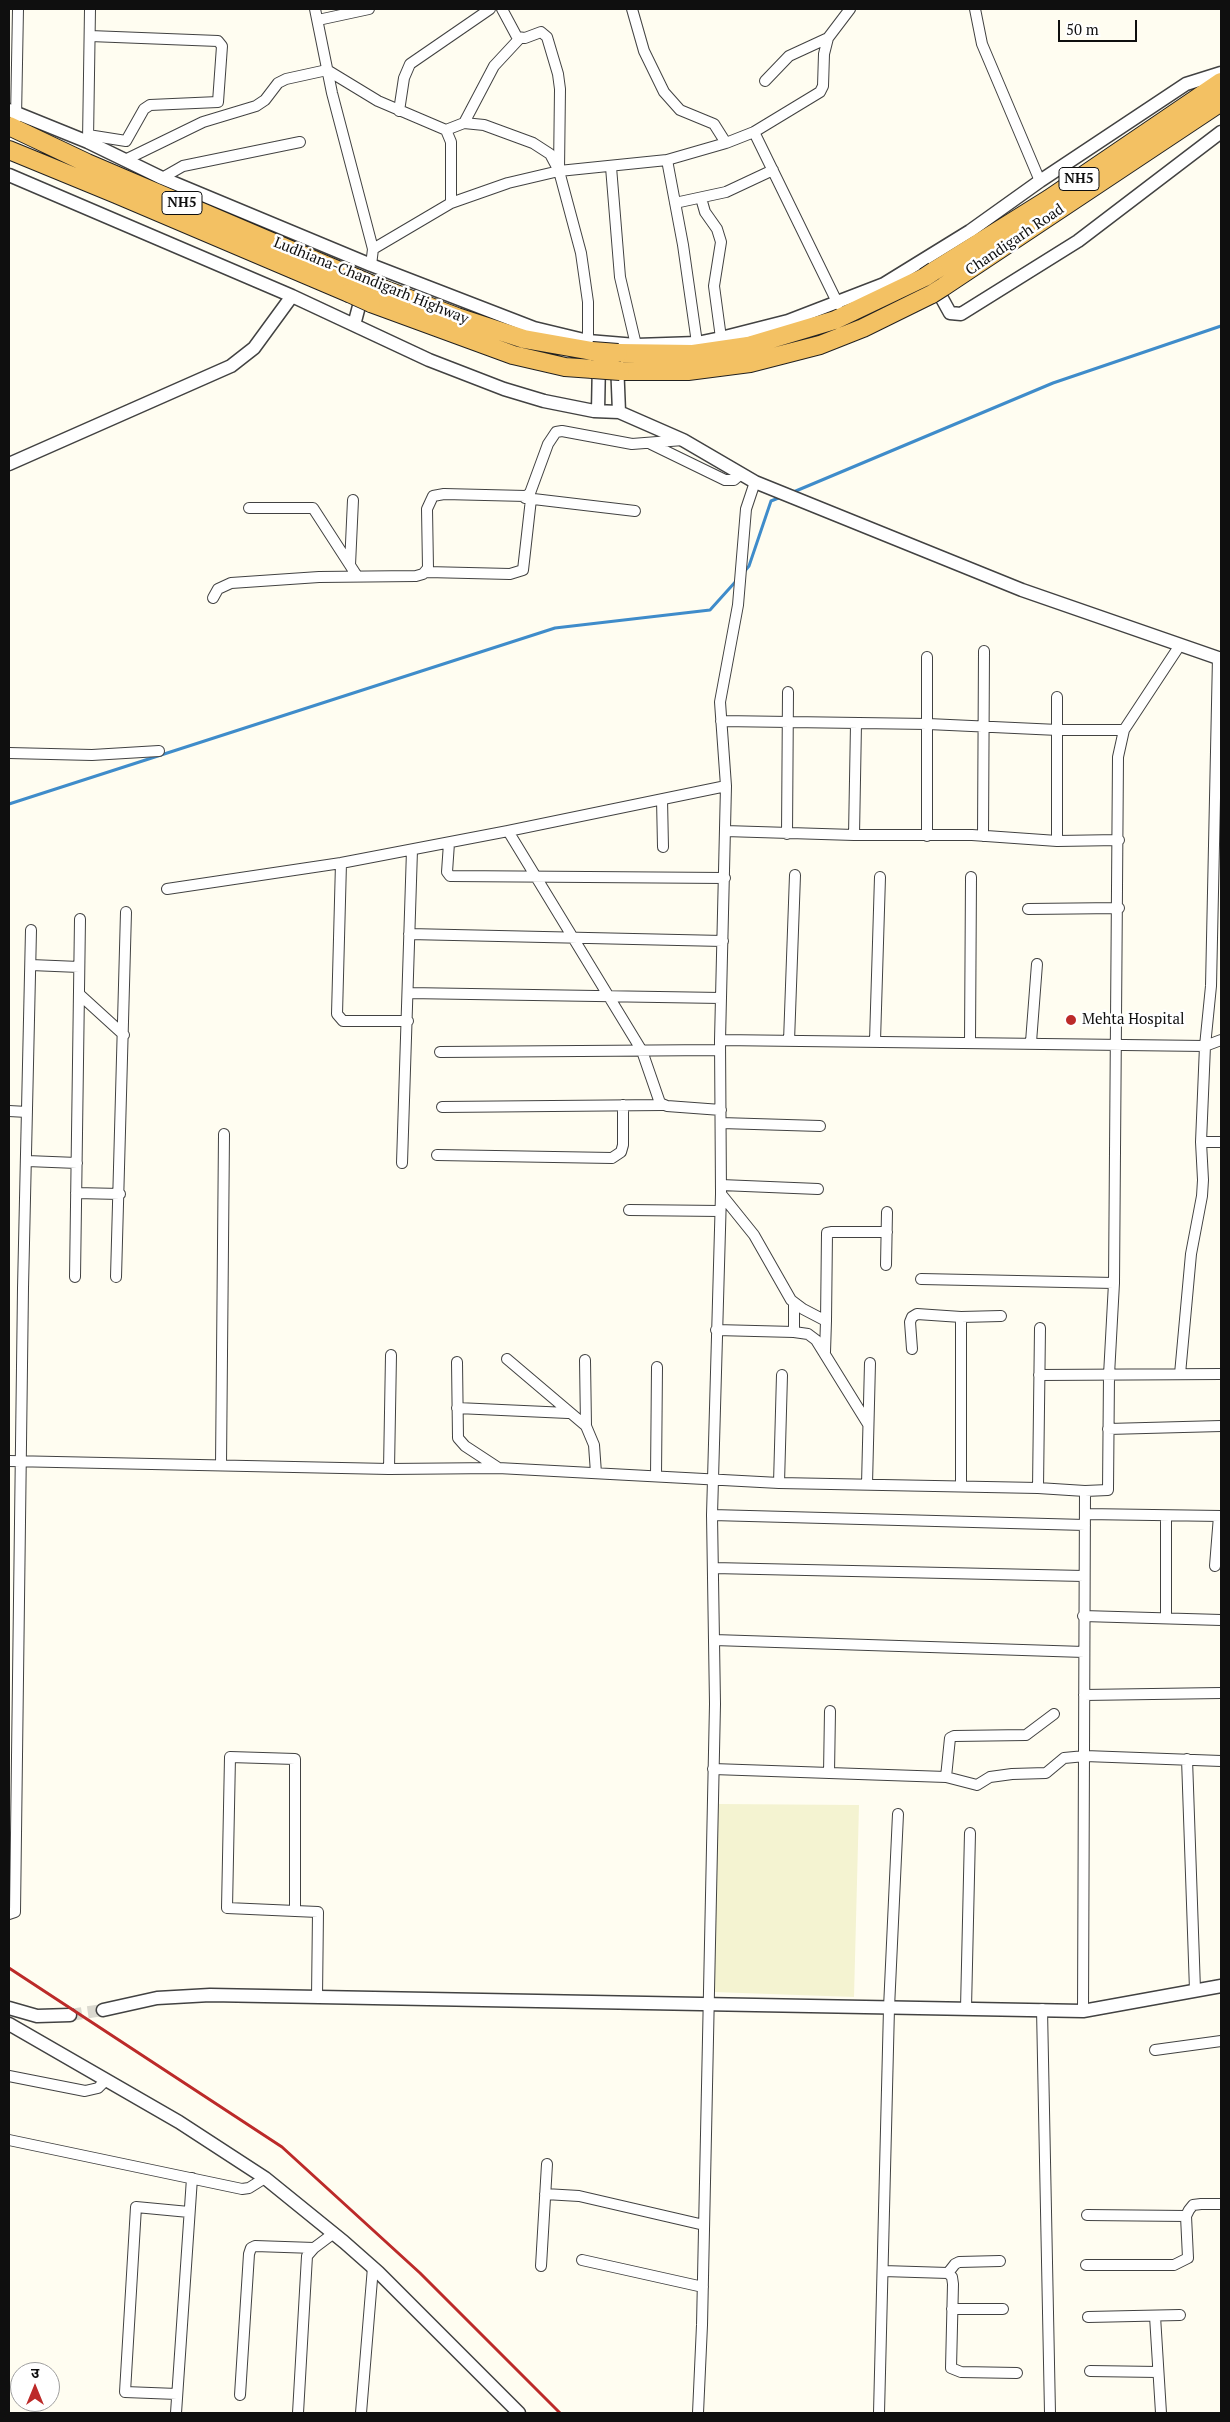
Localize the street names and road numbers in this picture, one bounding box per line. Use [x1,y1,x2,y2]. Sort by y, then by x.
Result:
road number: NH5 [1059,168,1099,190]
road number: NH5 [162,192,202,214]
street label: Chandigarh Road [962,200,1068,280]
street label: Ludhiana-Chandigarh Highway [271,234,471,328]

